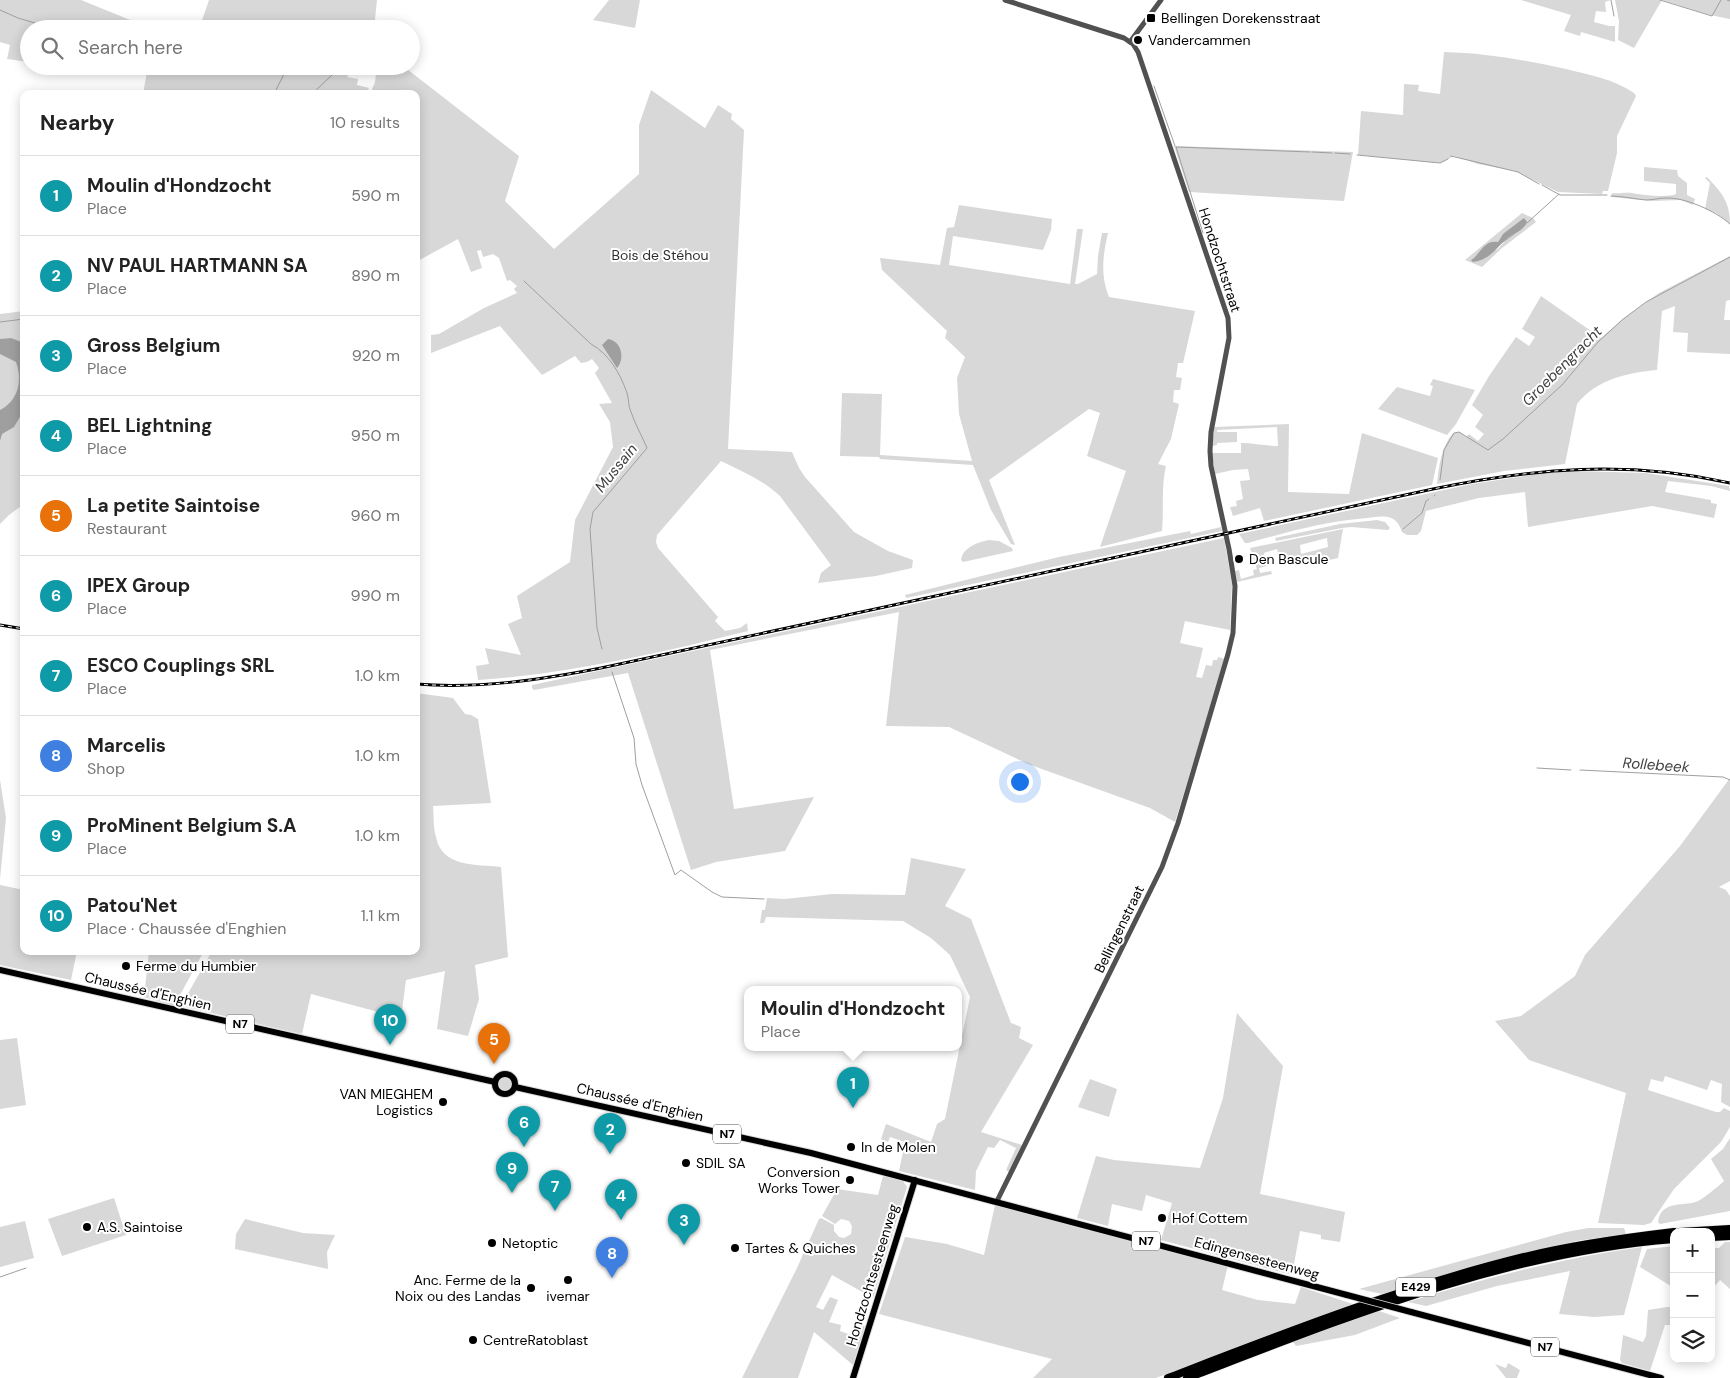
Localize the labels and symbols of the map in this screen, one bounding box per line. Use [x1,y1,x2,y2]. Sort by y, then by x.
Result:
place label: Bellingen Dorekensstraat [1161,9,1321,27]
marker: Bellingen Dorekensstraat [1145,12,1157,24]
place label: Vandercammen [1148,31,1250,49]
marker: Vandercammen [1132,34,1144,46]
street label: Hondzochtstraat [1195,205,1245,315]
park label: Bois de Stéhou [611,246,709,264]
water label: Groebengracht [1518,321,1607,410]
water label: Mussain [590,439,642,496]
place label: Den Bascule [1249,550,1329,568]
marker: Den Bascule [1233,553,1245,565]
water label: Rollebeek [1622,753,1690,777]
your location [1007,769,1033,795]
street label: Bellingenstraat [1090,882,1148,976]
place label: Ferme du Humbier [136,957,256,975]
marker: Ferme du Humbier [120,960,132,972]
street label: Chaussée d'Enghien [83,968,213,1014]
pin: 10 [374,1004,406,1045]
road number: N7 [226,1014,254,1034]
pin: 5 [478,1023,510,1064]
pin: 1 [837,1067,869,1108]
street label: Chaussée d'Enghien [575,1079,705,1125]
place label: VAN MIEGHEM Logistics [340,1085,433,1119]
marker: VAN MIEGHEM Logistics [437,1096,449,1108]
pin: 6 [508,1106,540,1147]
pin: 2 [594,1113,626,1154]
road number: N7 [713,1124,741,1144]
place label: In de Molen [861,1138,936,1156]
marker: In de Molen [845,1141,857,1153]
pin: 9 [496,1152,528,1193]
place label: SDIL SA [696,1154,746,1172]
marker: SDIL SA [680,1157,692,1169]
place label: Conversion Works Tower [758,1163,840,1197]
pin: 7 [539,1170,571,1211]
marker: Conversion Works Tower [844,1174,856,1186]
pin: 4 [605,1179,637,1220]
street label: Hondzochtsesteenweg [842,1201,902,1348]
pin: 3 [668,1204,700,1245]
place label: Hof Cottem [1172,1209,1248,1227]
marker: Hof Cottem [1156,1212,1168,1224]
place label: A.S. Saintoise [97,1218,183,1236]
marker: A.S. Saintoise [81,1221,93,1233]
road number: N7 [1132,1232,1160,1250]
street label: Edingensesteenweg [1193,1233,1322,1283]
place label: Netoptic [502,1234,558,1252]
marker: Netoptic [486,1237,498,1249]
pin: 8 [596,1237,628,1278]
place label: Tartes & Quiches [745,1239,856,1257]
marker: Tartes & Quiches [729,1242,741,1254]
place label: Anc. Ferme de la Noix ou des Landas [395,1271,521,1305]
marker: ivemar [562,1274,574,1286]
road number: E429 [1396,1277,1436,1296]
marker: Anc. Ferme de la Noix ou des Landas [525,1282,537,1294]
place label: ivemar [546,1287,590,1305]
place label: CentreRatoblast [483,1331,588,1349]
marker: CentreRatoblast [467,1334,479,1346]
road number: N7 [1531,1338,1559,1356]

